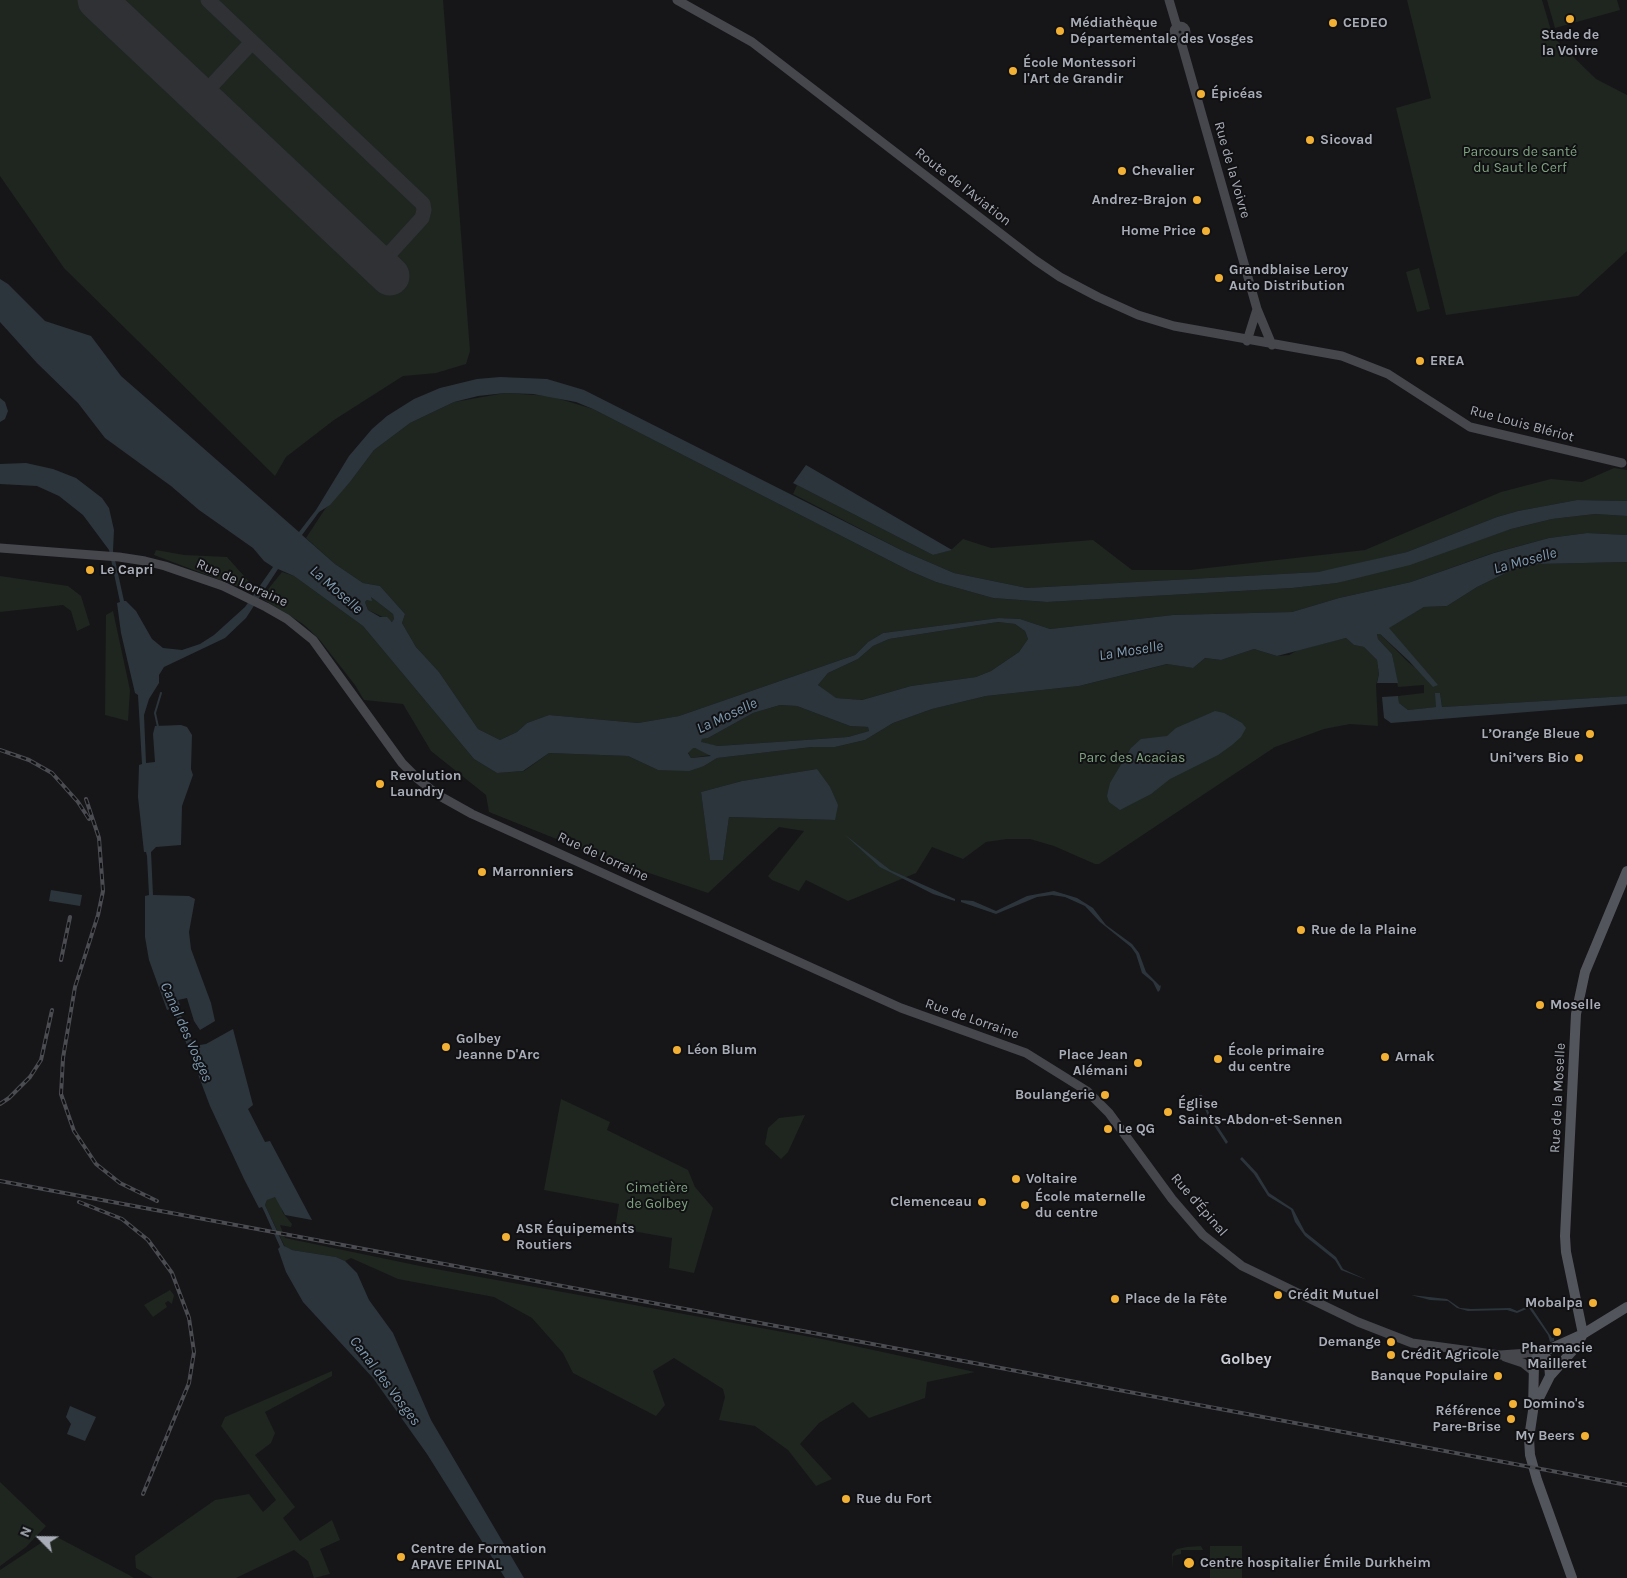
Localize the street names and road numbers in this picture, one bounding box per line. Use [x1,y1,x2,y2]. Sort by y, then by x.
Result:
street label: Rue de la Voivre [1210,120,1254,220]
street label: Route de l'Aviation [912,144,1014,230]
street label: Rue Louis Blériot [1468,402,1576,446]
street label: Rue de Lorraine [194,555,290,611]
street label: Rue de Lorraine [555,829,651,885]
street label: Rue de Lorraine [923,995,1021,1043]
street label: Rue de la Moselle [1547,1042,1569,1154]
street label: Rue d'Épinal [1167,1170,1231,1240]

